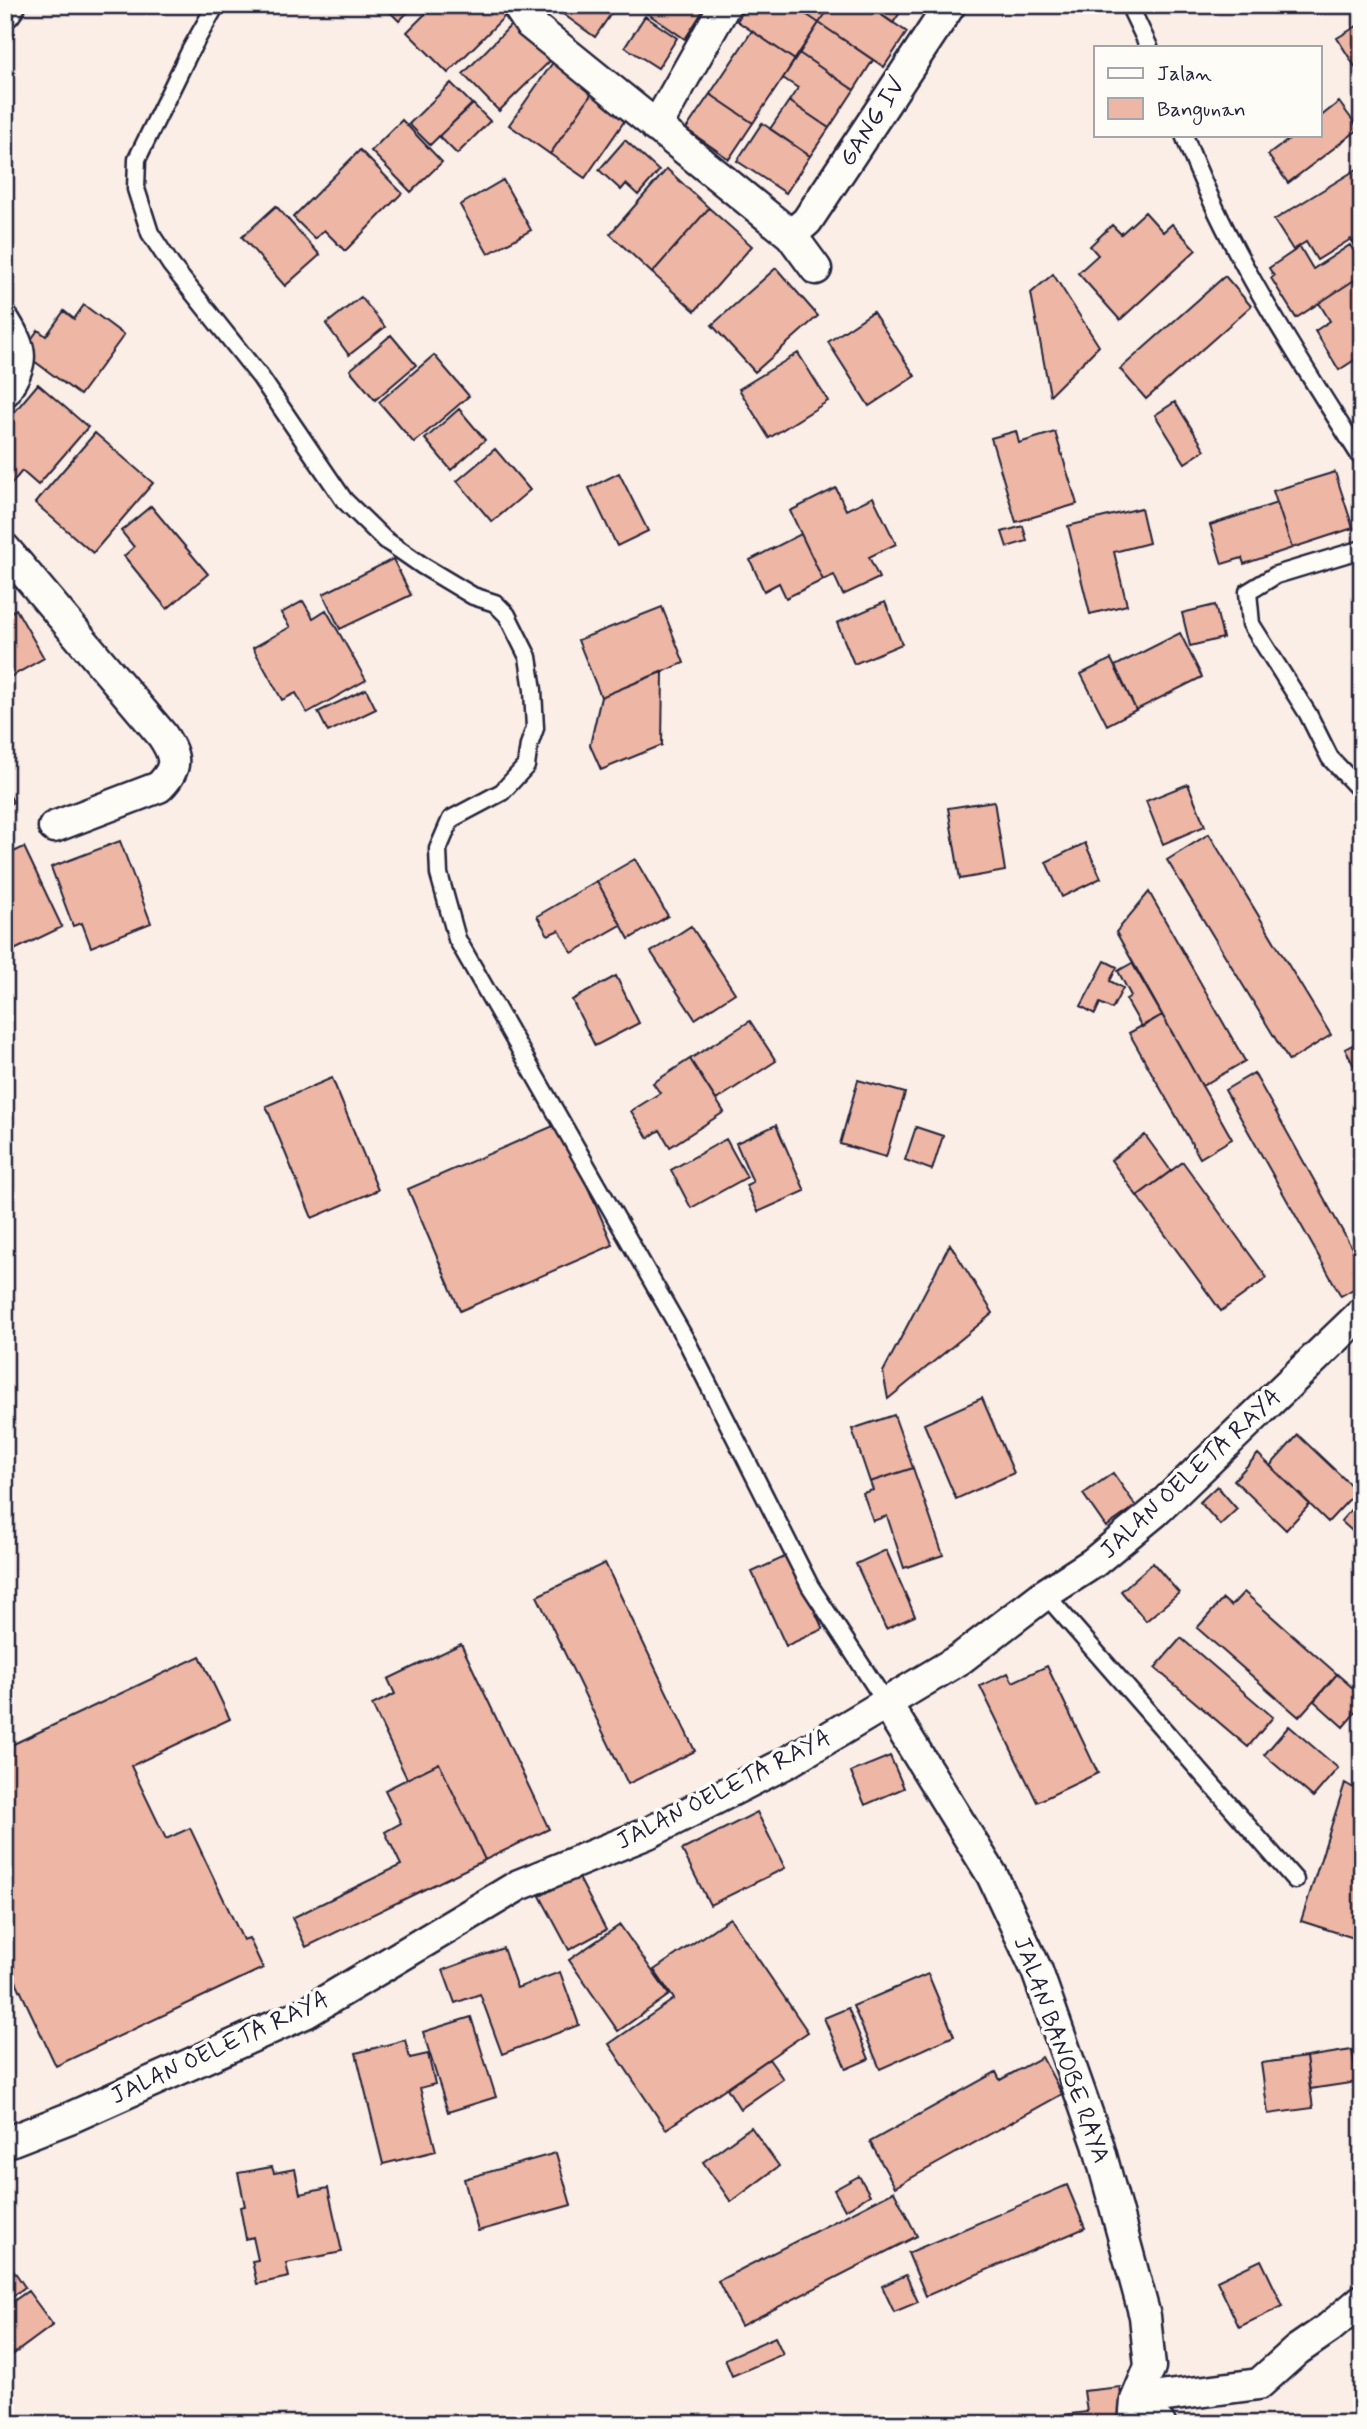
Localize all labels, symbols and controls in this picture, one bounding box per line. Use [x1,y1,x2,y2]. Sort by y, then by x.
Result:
legend [1094,46,1322,136]
text: Jalan [1157,60,1212,88]
street label: GANG IV [833,71,913,173]
text: Bangunan [1157,96,1246,125]
street label: JALAN OELETA RAYA [1094,1382,1288,1566]
street label: JALAN OELETA RAYA [611,1722,837,1858]
street label: JALAN BANOBE RAYA [1006,1932,1116,2168]
street label: JALAN OELETA RAYA [106,1984,334,2112]

